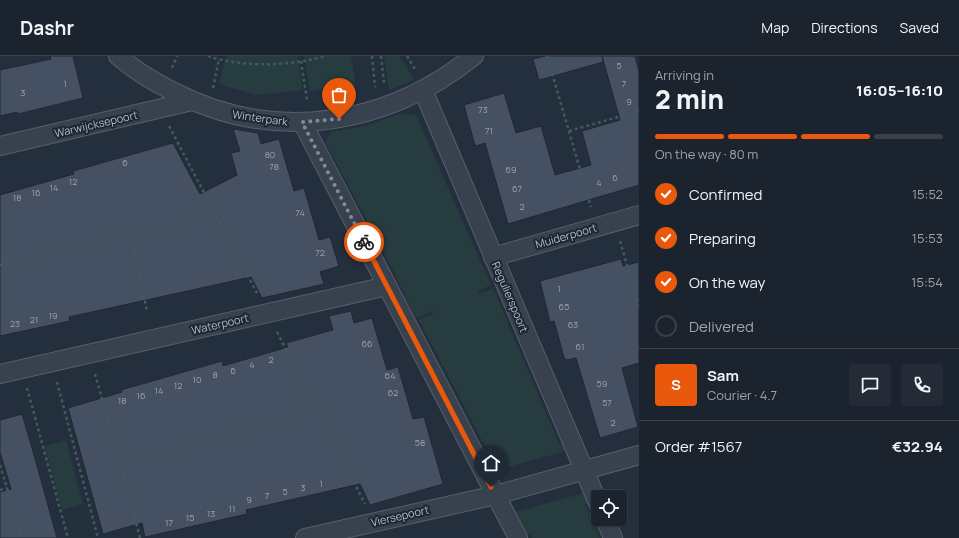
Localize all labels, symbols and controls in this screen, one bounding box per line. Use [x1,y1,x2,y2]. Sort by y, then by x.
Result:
text: Dashr [20,15,74,41]
text: Map [761,18,789,37]
text: Directions [811,18,878,37]
text: Saved [900,18,939,37]
house number: 5 [616,59,622,72]
text: Arriving in [655,66,714,84]
house number: 1 [63,77,67,90]
house number: 7 [622,77,627,90]
pin [322,78,356,119]
text: 16:05–16:10 [856,80,943,101]
text: 2 min [655,81,724,117]
icon: bag [328,84,350,106]
house number: 3 [21,86,26,99]
house number: 9 [626,95,632,108]
house number: 73 [478,103,488,116]
street label: Winterpark [231,106,289,129]
street label: Warwijcksepoort [53,107,139,140]
house number: 71 [485,124,493,137]
text: On the way · 80 m [655,145,758,163]
house number: 80 [265,148,275,161]
house number: 6 [122,156,128,169]
house number: 78 [269,160,279,173]
house number: 69 [505,163,517,176]
house number: 6 [612,171,618,184]
house number: 12 [69,175,77,188]
house number: 4 [596,176,602,189]
house number: 14 [50,181,58,194]
house number: 67 [512,182,523,195]
icon: check [655,183,677,205]
text: Confirmed [689,184,762,205]
text: 15:52 [912,185,943,203]
house number: 16 [31,186,41,199]
house number: 18 [13,191,21,204]
house number: 2 [519,200,525,213]
house number: 74 [295,206,305,219]
street label: Muiderpoort [533,220,598,251]
courier [344,222,384,262]
icon: check [655,227,677,249]
text: Preparing [689,228,756,249]
text: 15:53 [912,229,943,247]
icon: bike [353,231,375,253]
house number: 72 [315,246,325,259]
street label: Regulierspoort [489,259,532,334]
icon: check [655,271,677,293]
text: On the way [689,272,765,293]
text: 15:54 [911,273,943,291]
house number: 1 [557,282,561,295]
house number: 65 [559,300,569,313]
house number: 19 [48,309,58,322]
street label: Waterpoort [190,310,250,337]
house number: 21 [30,313,38,326]
text: Delivered [689,316,754,337]
house number: 23 [10,317,20,330]
house number: 63 [568,318,578,331]
house number: 66 [361,337,373,350]
house number: 61 [576,340,584,353]
house number: 2 [268,353,274,366]
house number: 4 [249,358,255,371]
house number: 6 [230,364,236,377]
button: chat [849,364,891,406]
button: phone [901,364,943,406]
text: Sam [707,365,739,386]
house number: 8 [212,368,218,381]
house number: 64 [385,369,395,382]
house number: 10 [193,373,202,386]
text: S [671,374,681,395]
house number: 59 [597,377,607,390]
house number: 12 [174,379,182,392]
house number: 14 [155,384,163,397]
house number: 62 [388,386,398,399]
text: Courier · 4.7 [707,386,777,404]
house number: 16 [136,389,146,402]
house number: 18 [118,394,126,407]
house number: 57 [602,396,612,409]
house number: 2 [610,416,616,429]
house number: 58 [415,436,425,449]
text: Order #1567 [655,436,742,457]
text: €32.94 [892,436,943,457]
pin [474,446,508,487]
icon: home [480,452,502,474]
house number: 1 [319,477,323,490]
house number: 3 [301,481,306,494]
house number: 5 [282,485,288,498]
house number: 7 [265,489,270,502]
map controls [591,490,627,526]
button: locate [591,490,627,526]
house number: 9 [246,493,252,506]
house number: 11 [228,502,236,515]
street label: Viersepoort [369,502,430,529]
house number: 13 [207,507,215,520]
house number: 15 [186,511,194,524]
house number: 17 [165,516,173,529]

